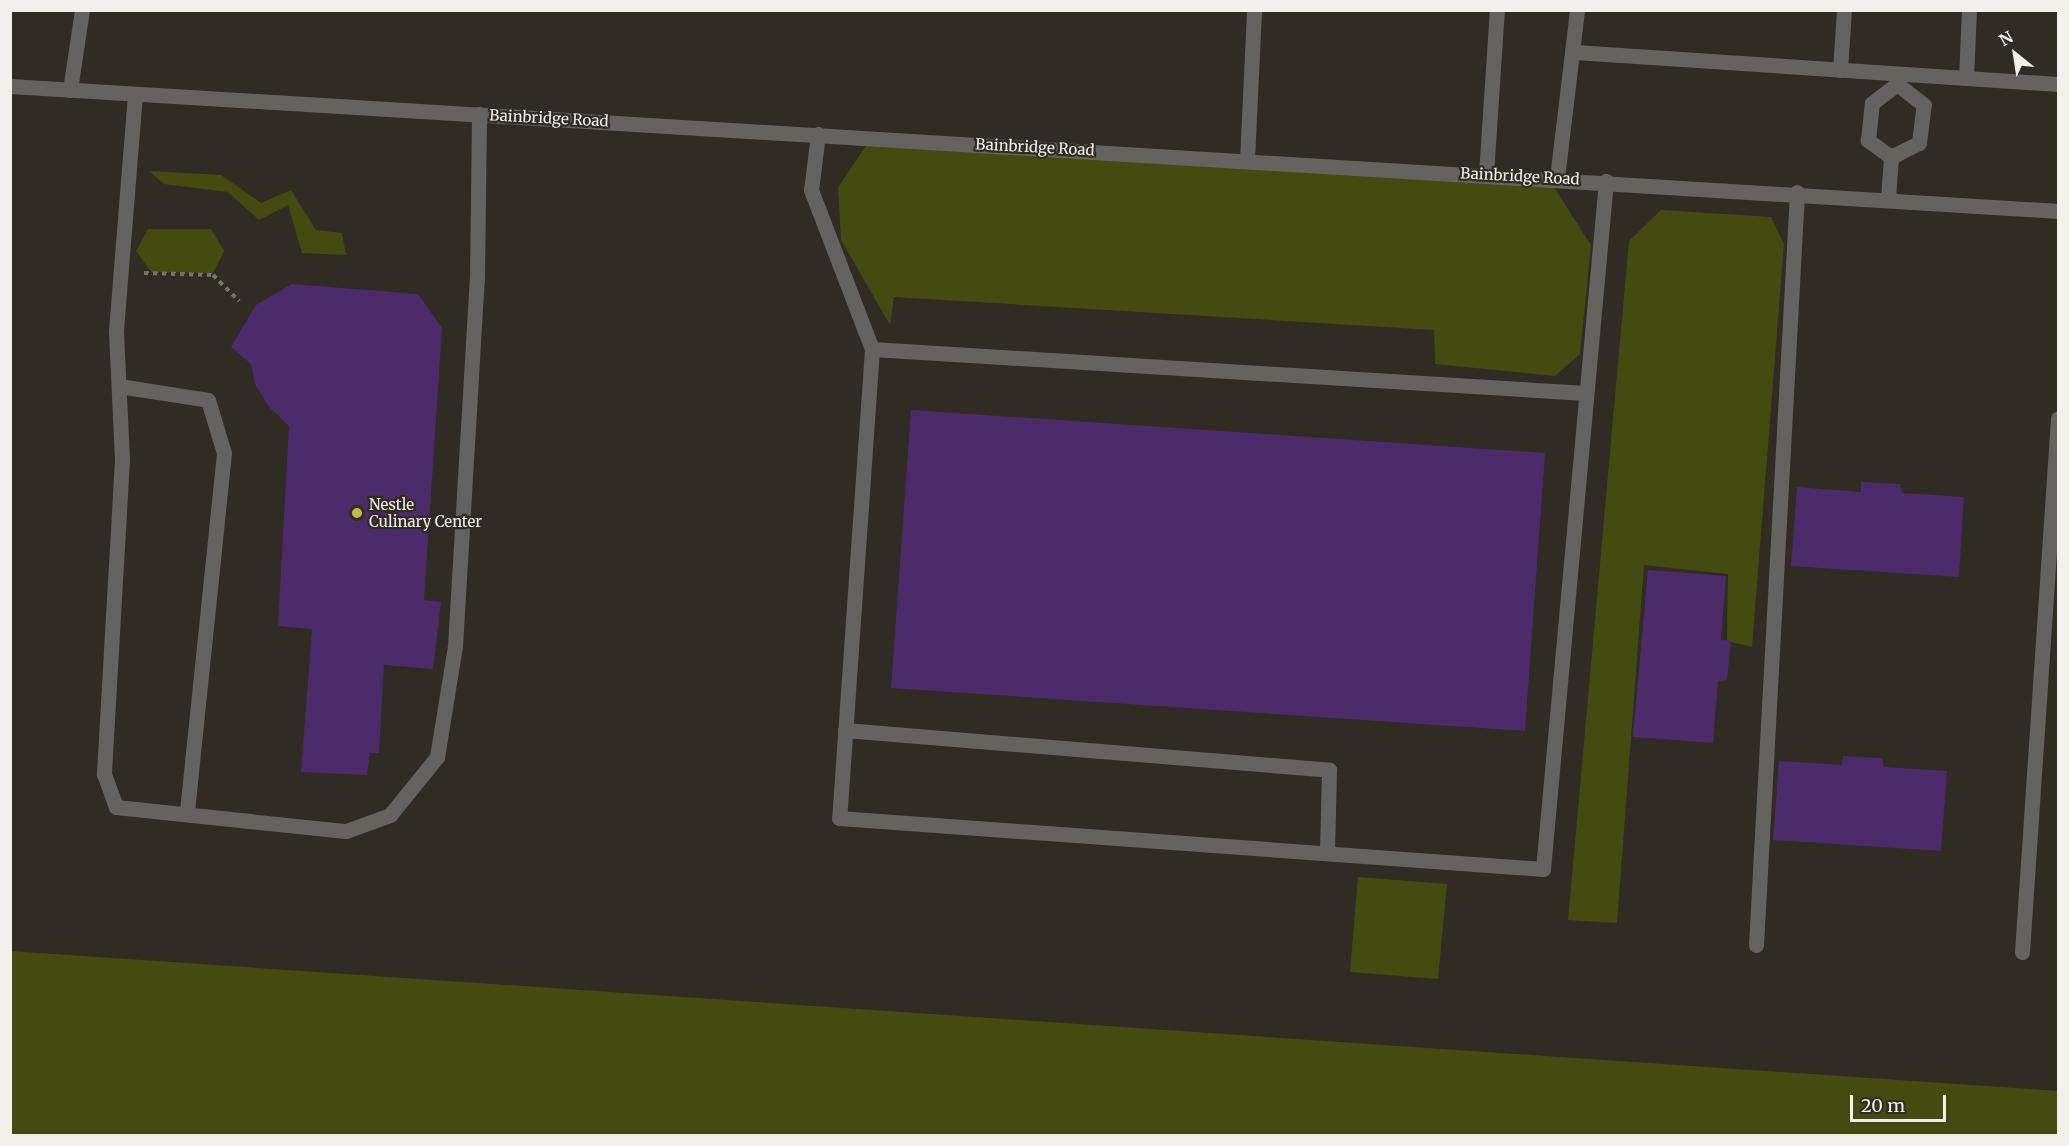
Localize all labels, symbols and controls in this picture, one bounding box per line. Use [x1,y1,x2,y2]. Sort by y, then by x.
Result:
north arrow [1985,24,2045,84]
text: N [1996,27,2016,50]
street label: Bainbridge Road [489,106,609,130]
street label: Bainbridge Road [975,135,1095,159]
street label: Bainbridge Road [1460,164,1580,188]
place label: Nestle Culinary Center [369,495,482,530]
marker: Nestle Culinary Center [350,506,364,520]
scale bar [1853,1083,1949,1121]
text: 20 m [1861,1094,1905,1117]

